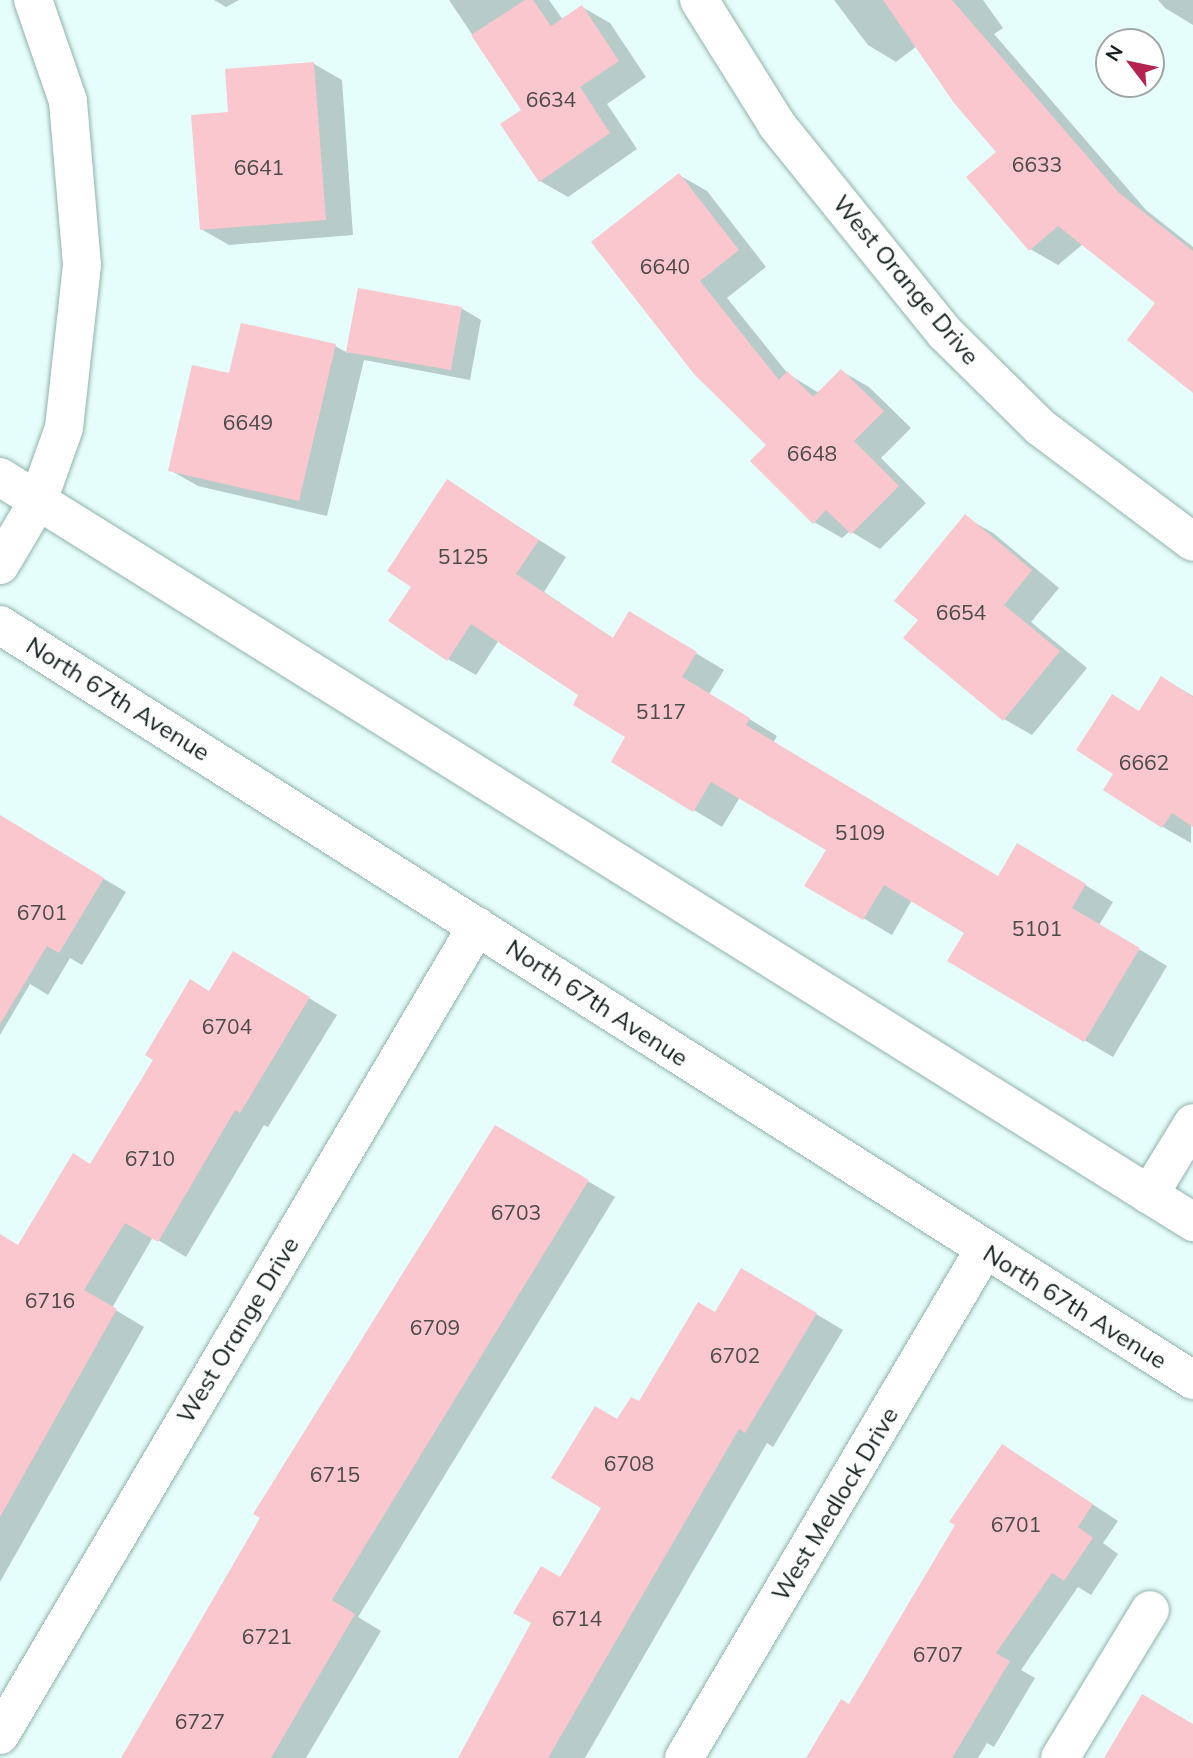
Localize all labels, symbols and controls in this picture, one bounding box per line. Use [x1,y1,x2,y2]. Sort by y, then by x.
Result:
north arrow [1095,28,1165,98]
text: N [1100,40,1128,65]
house number: 6634 [526,86,576,112]
house number: 6633 [1012,151,1062,177]
house number: 6641 [234,154,284,180]
street label: West Orange Drive [827,189,985,371]
house number: 6640 [640,253,690,279]
house number: 6649 [223,409,273,435]
house number: 6648 [787,440,837,466]
house number: 5125 [438,543,488,569]
house number: 6654 [936,599,986,625]
street label: North 67th Avenue [21,631,215,767]
house number: 5117 [636,698,686,724]
house number: 6662 [1119,749,1169,775]
house number: 5109 [835,819,885,845]
house number: 6701 [17,899,67,925]
house number: 5101 [1012,915,1062,941]
street label: North 67th Avenue [501,934,693,1072]
house number: 6704 [202,1013,252,1039]
house number: 6710 [125,1145,175,1171]
house number: 6703 [491,1199,541,1225]
street label: West Orange Drive [171,1232,305,1428]
street label: North 67th Avenue [978,1239,1172,1375]
house number: 6716 [25,1287,75,1313]
house number: 6709 [410,1314,460,1340]
house number: 6702 [710,1342,760,1368]
street label: West Medlock Drive [766,1402,904,1606]
house number: 6708 [604,1450,654,1476]
house number: 6715 [310,1461,360,1487]
house number: 6701 [991,1511,1041,1537]
house number: 6714 [552,1605,602,1631]
house number: 6721 [242,1623,292,1649]
house number: 6707 [913,1641,963,1667]
house number: 6727 [175,1708,225,1734]

